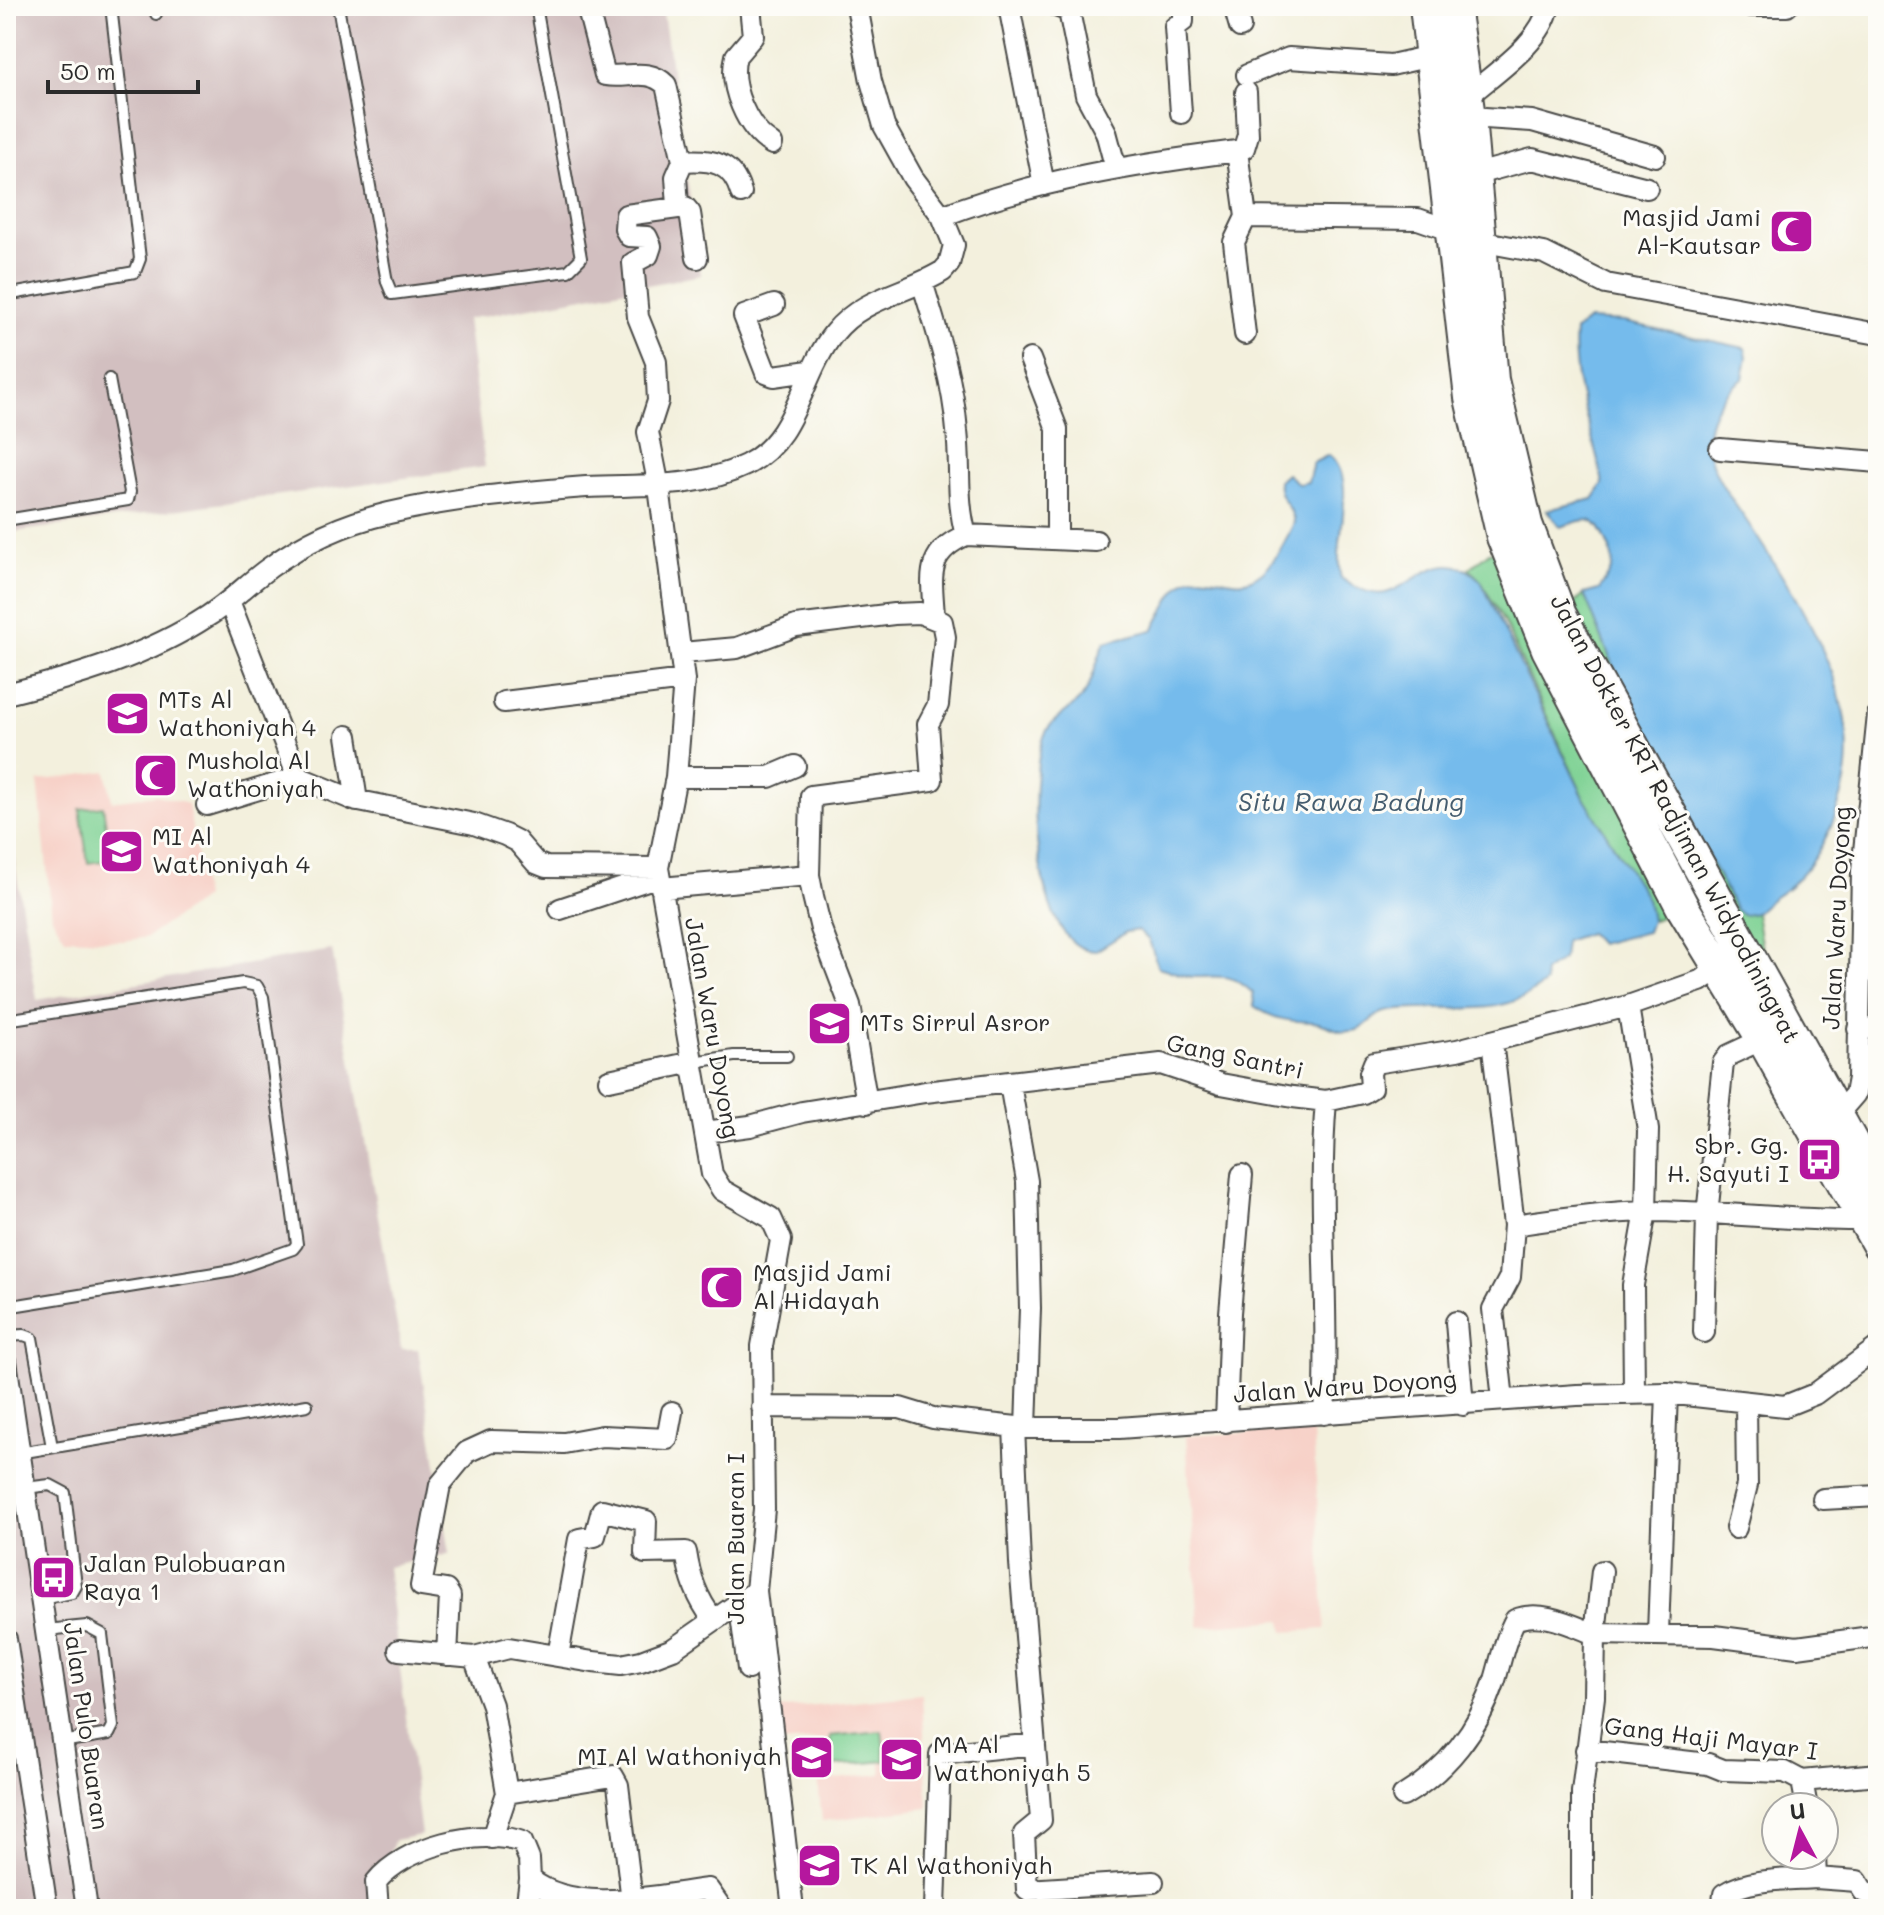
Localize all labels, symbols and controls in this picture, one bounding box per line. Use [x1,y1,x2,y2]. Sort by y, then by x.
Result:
scale bar [48,44,198,94]
text: 50 m [60,55,116,86]
place label: Masjid Jami Al-Kautsar [1622,201,1761,260]
mosque icon: Masjid Jami Al-Kautsar [1768,208,1816,256]
street label: Jalan Dokter KRT Radjiman Widyodiningrat [1544,588,1808,1048]
place label: MTs Al Wathoniyah 4 [158,683,316,742]
school or university icon: MTs Al Wathoniyah 4 [103,690,151,738]
place label: Mushola Al Wathoniyah [187,744,323,803]
mosque icon: Mushola Al Wathoniyah [132,751,180,799]
water label: Situ Rawa Badung [1238,784,1464,818]
street label: Jalan Waru Doyong [1814,805,1857,1030]
place label: MI Al Wathoniyah 4 [152,820,310,879]
school or university icon: MI Al Wathoniyah 4 [97,827,145,875]
street label: Jalan Waru Doyong [679,915,748,1141]
school or university icon: MTs Sirrul Asror [805,999,853,1047]
place label: MTs Sirrul Asror [860,1006,1050,1037]
street label: Gang Santri [1164,1026,1307,1085]
place label: Sbr. Gg. H. Sayuti I [1667,1129,1789,1188]
bus stop icon: Sbr. Gg. H. Sayuti I [1796,1136,1844,1184]
place label: Masjid Jami Al Hidayah [753,1256,892,1315]
mosque icon: Masjid Jami Al Hidayah [698,1263,746,1311]
street label: Jalan Waru Doyong [1232,1362,1458,1409]
street label: Jalan Buaran I [719,1453,750,1625]
place label: Jalan Pulobuaran Raya 1 [84,1547,286,1606]
bus stop icon: Jalan Pulobuaran Raya 1 [29,1554,77,1602]
street label: Jalan Pulo Buaran [58,1620,117,1831]
street label: Gang Haji Mayar I [1603,1709,1820,1766]
place label: MA Al Wathoniyah 5 [933,1728,1091,1787]
school or university icon: MI Al Wathoniyah [788,1733,836,1781]
school or university icon: MA Al Wathoniyah 5 [878,1735,926,1783]
place label: MI Al Wathoniyah [577,1740,781,1771]
north arrow [1760,1791,1840,1871]
text: U [1788,1795,1807,1826]
school or university icon: TK Al Wathoniyah [795,1842,843,1890]
place label: TK Al Wathoniyah [850,1849,1052,1880]

